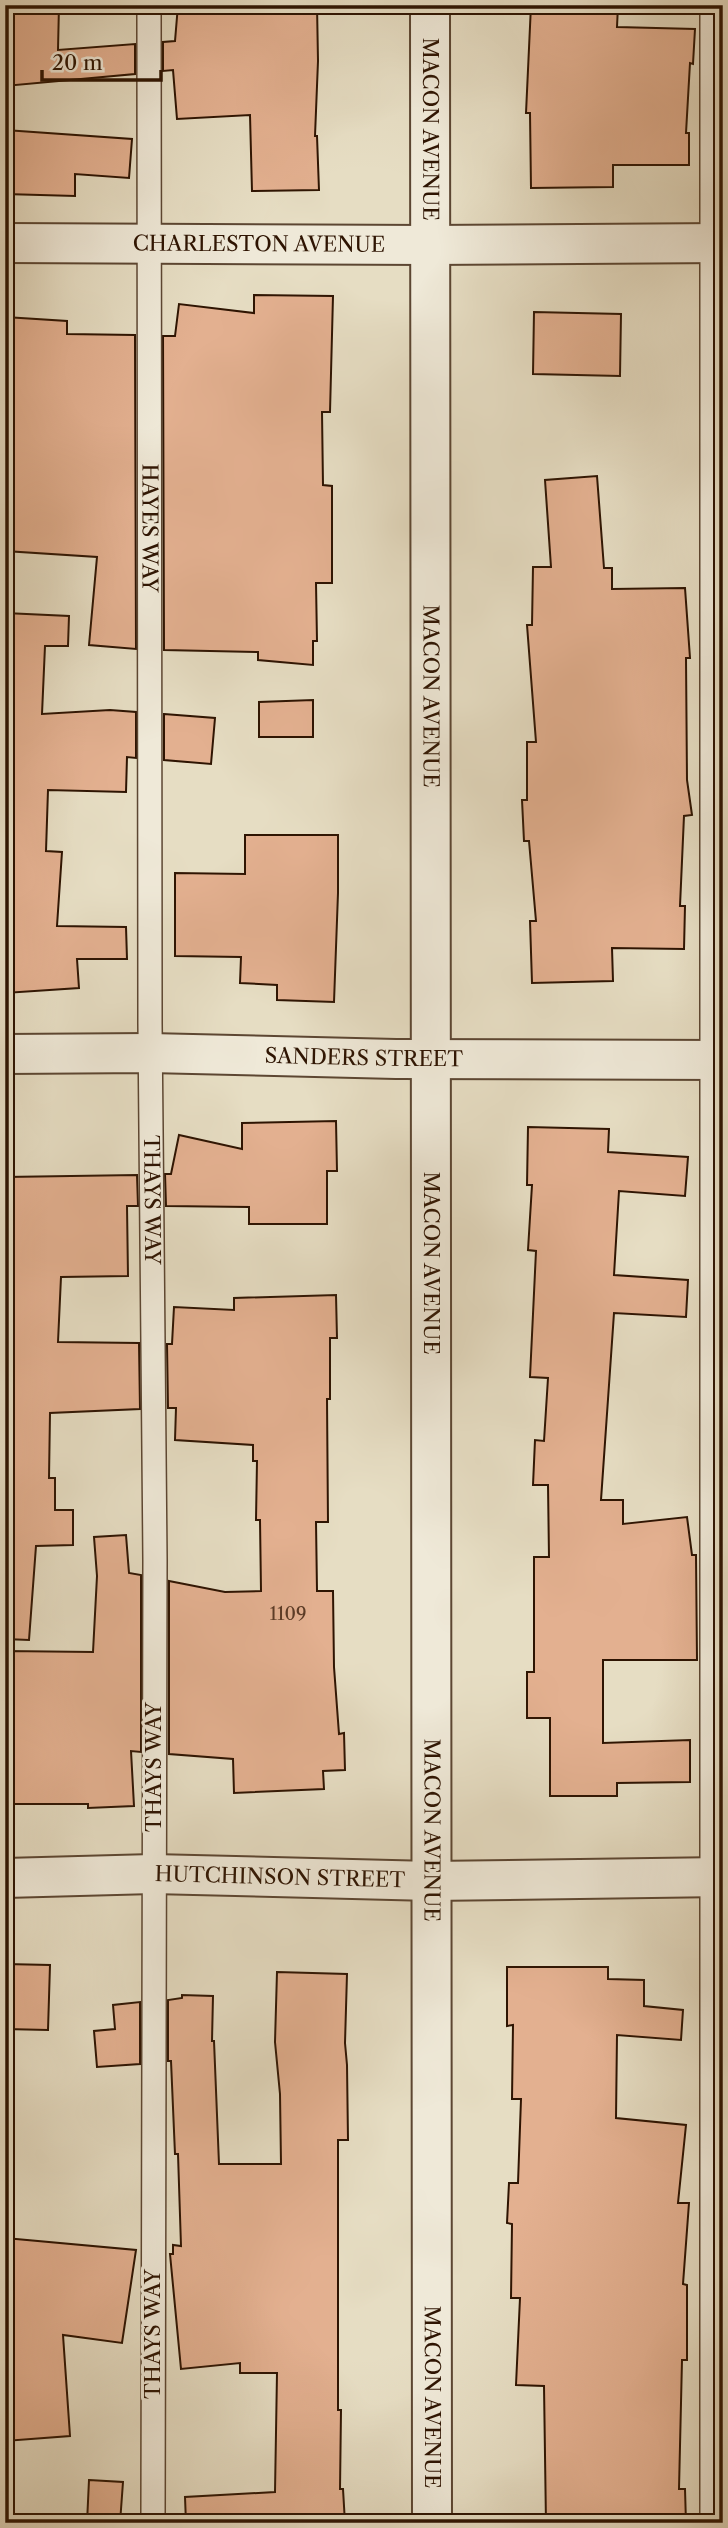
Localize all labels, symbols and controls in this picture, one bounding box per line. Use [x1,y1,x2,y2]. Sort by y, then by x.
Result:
street label: MACON AVENUE [418,37,443,221]
scale bar [42,38,161,82]
text: 20 m [52,50,103,75]
street label: CHARLESTON AVENUE [133,231,385,257]
street label: HAYES WAY [137,464,163,594]
street label: MACON AVENUE [418,604,444,788]
street label: SANDERS STREET [264,1043,463,1071]
street label: THAYS WAY [139,1135,165,1266]
street label: MACON AVENUE [419,1171,444,1355]
house number: 1109 [269,1603,307,1625]
street label: THAYS WAY [141,1701,166,1832]
street label: MACON AVENUE [419,1738,445,1922]
street label: HUTCHINSON STREET [154,1861,406,1892]
street label: THAYS WAY [140,2268,165,2399]
street label: MACON AVENUE [420,2305,445,2489]

